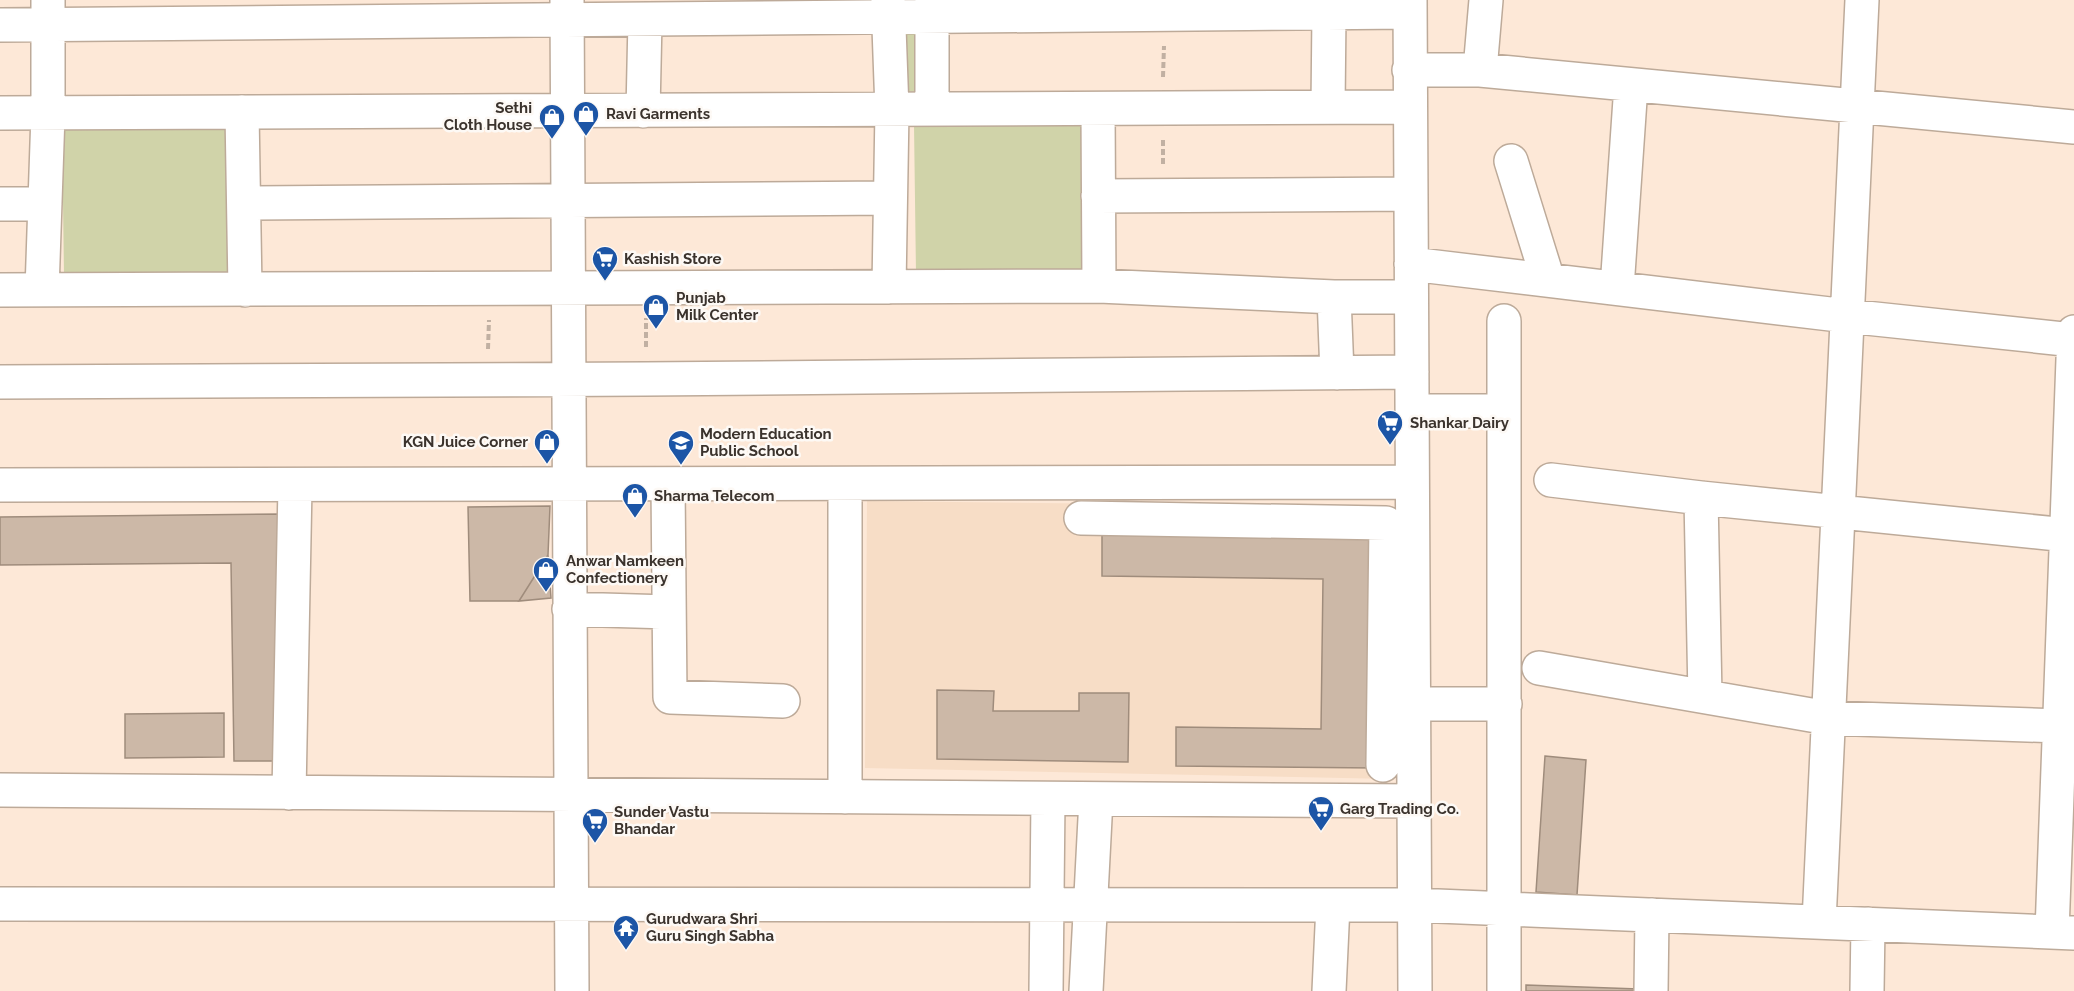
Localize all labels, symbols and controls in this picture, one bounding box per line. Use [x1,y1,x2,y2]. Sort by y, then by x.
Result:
place label: Sethi Cloth House [444,99,532,134]
shop icon: Ravi Garments [571,99,601,137]
shop icon: Sethi Cloth House [537,102,567,140]
place label: Ravi Garments [606,105,710,123]
supermarket icon: Kashish Store [590,244,620,282]
place label: Kashish Store [624,250,721,268]
place label: Punjab Milk Center [676,289,758,324]
shop icon: Punjab Milk Center [641,292,671,330]
supermarket icon: Shankar Dairy [1375,408,1405,446]
place label: Shankar Dairy [1410,414,1510,432]
place label: Modern Education Public School [700,425,832,460]
shop icon: KGN Juice Corner [532,427,562,465]
school or university icon: Modern Education Public School [666,428,696,466]
place label: KGN Juice Corner [403,433,528,451]
shop icon: Sharma Telecom [620,481,650,519]
place label: Sharma Telecom [654,487,774,505]
place label: Anwar Namkeen Confectionery [566,552,684,587]
shop icon: Anwar Namkeen Confectionery [531,555,561,593]
supermarket icon: Garg Trading Co. [1306,794,1336,832]
place label: Garg Trading Co. [1340,800,1459,818]
place label: Sunder Vastu Bhandar [614,803,709,838]
supermarket icon: Sunder Vastu Bhandar [580,806,610,844]
place label: Gurudwara Shri Guru Singh Sabha [646,910,774,945]
temple icon: Gurudwara Shri Guru Singh Sabha [611,913,641,951]

